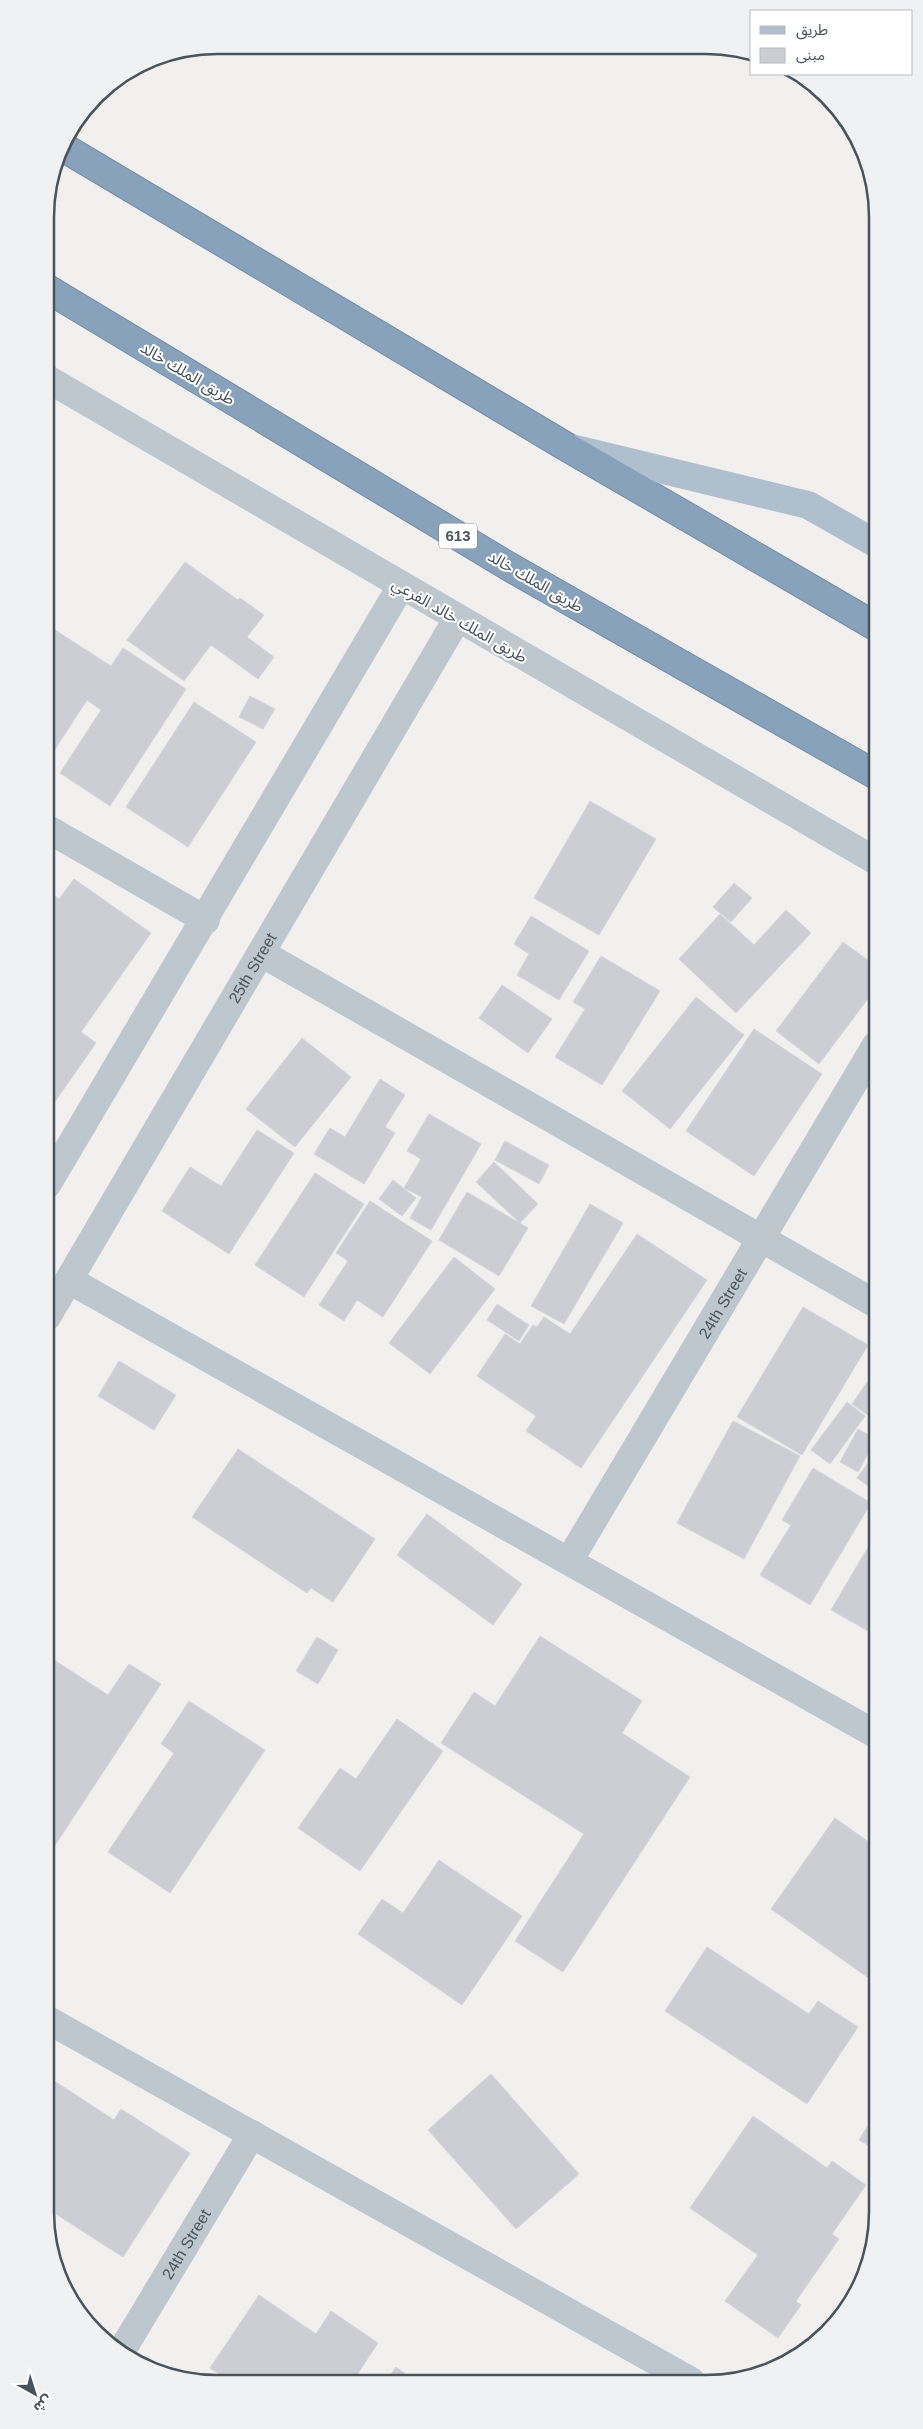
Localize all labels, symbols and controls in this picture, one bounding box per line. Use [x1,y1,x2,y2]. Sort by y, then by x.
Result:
legend [750,10,913,75]
text: طريق [796,21,828,40]
text: مبنى [796,46,825,64]
street label: طريق الملك خالد [137,339,238,410]
road number: 613 [439,524,477,548]
street label: طريق الملك خالد [484,547,586,617]
street label: طريق الملك خالد الفرعي [387,575,530,669]
street label: 25th Street [225,929,280,1006]
street label: 24th Street [695,1265,750,1341]
street label: 24th Street [159,2206,214,2282]
north arrow [10,2369,60,2419]
text: ش [31,2392,56,2416]

